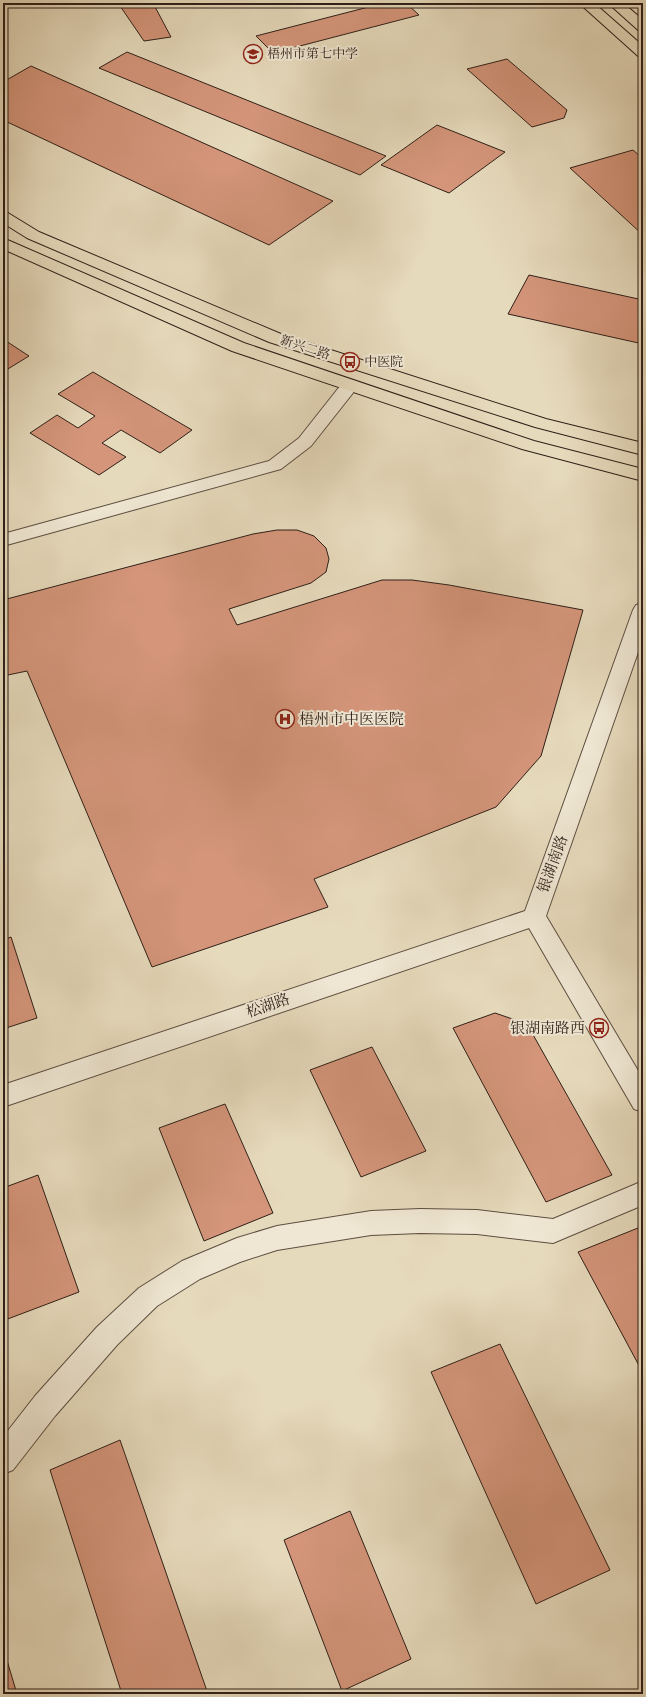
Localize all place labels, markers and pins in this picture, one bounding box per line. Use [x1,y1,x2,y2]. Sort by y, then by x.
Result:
school or university icon: 梧州市第七中学 [242,43,264,65]
place label: 梧州市第七中学 [267,46,358,63]
bus stop icon: 中医院 [339,351,361,373]
place label: 中医院 [364,354,403,371]
hospital icon: 梧州市中医医院 [274,708,296,730]
place label: 梧州市中医医院 [299,710,404,729]
bus stop icon: 银湖南路西 [588,1017,610,1039]
place label: 银湖南路西 [510,1019,585,1038]

